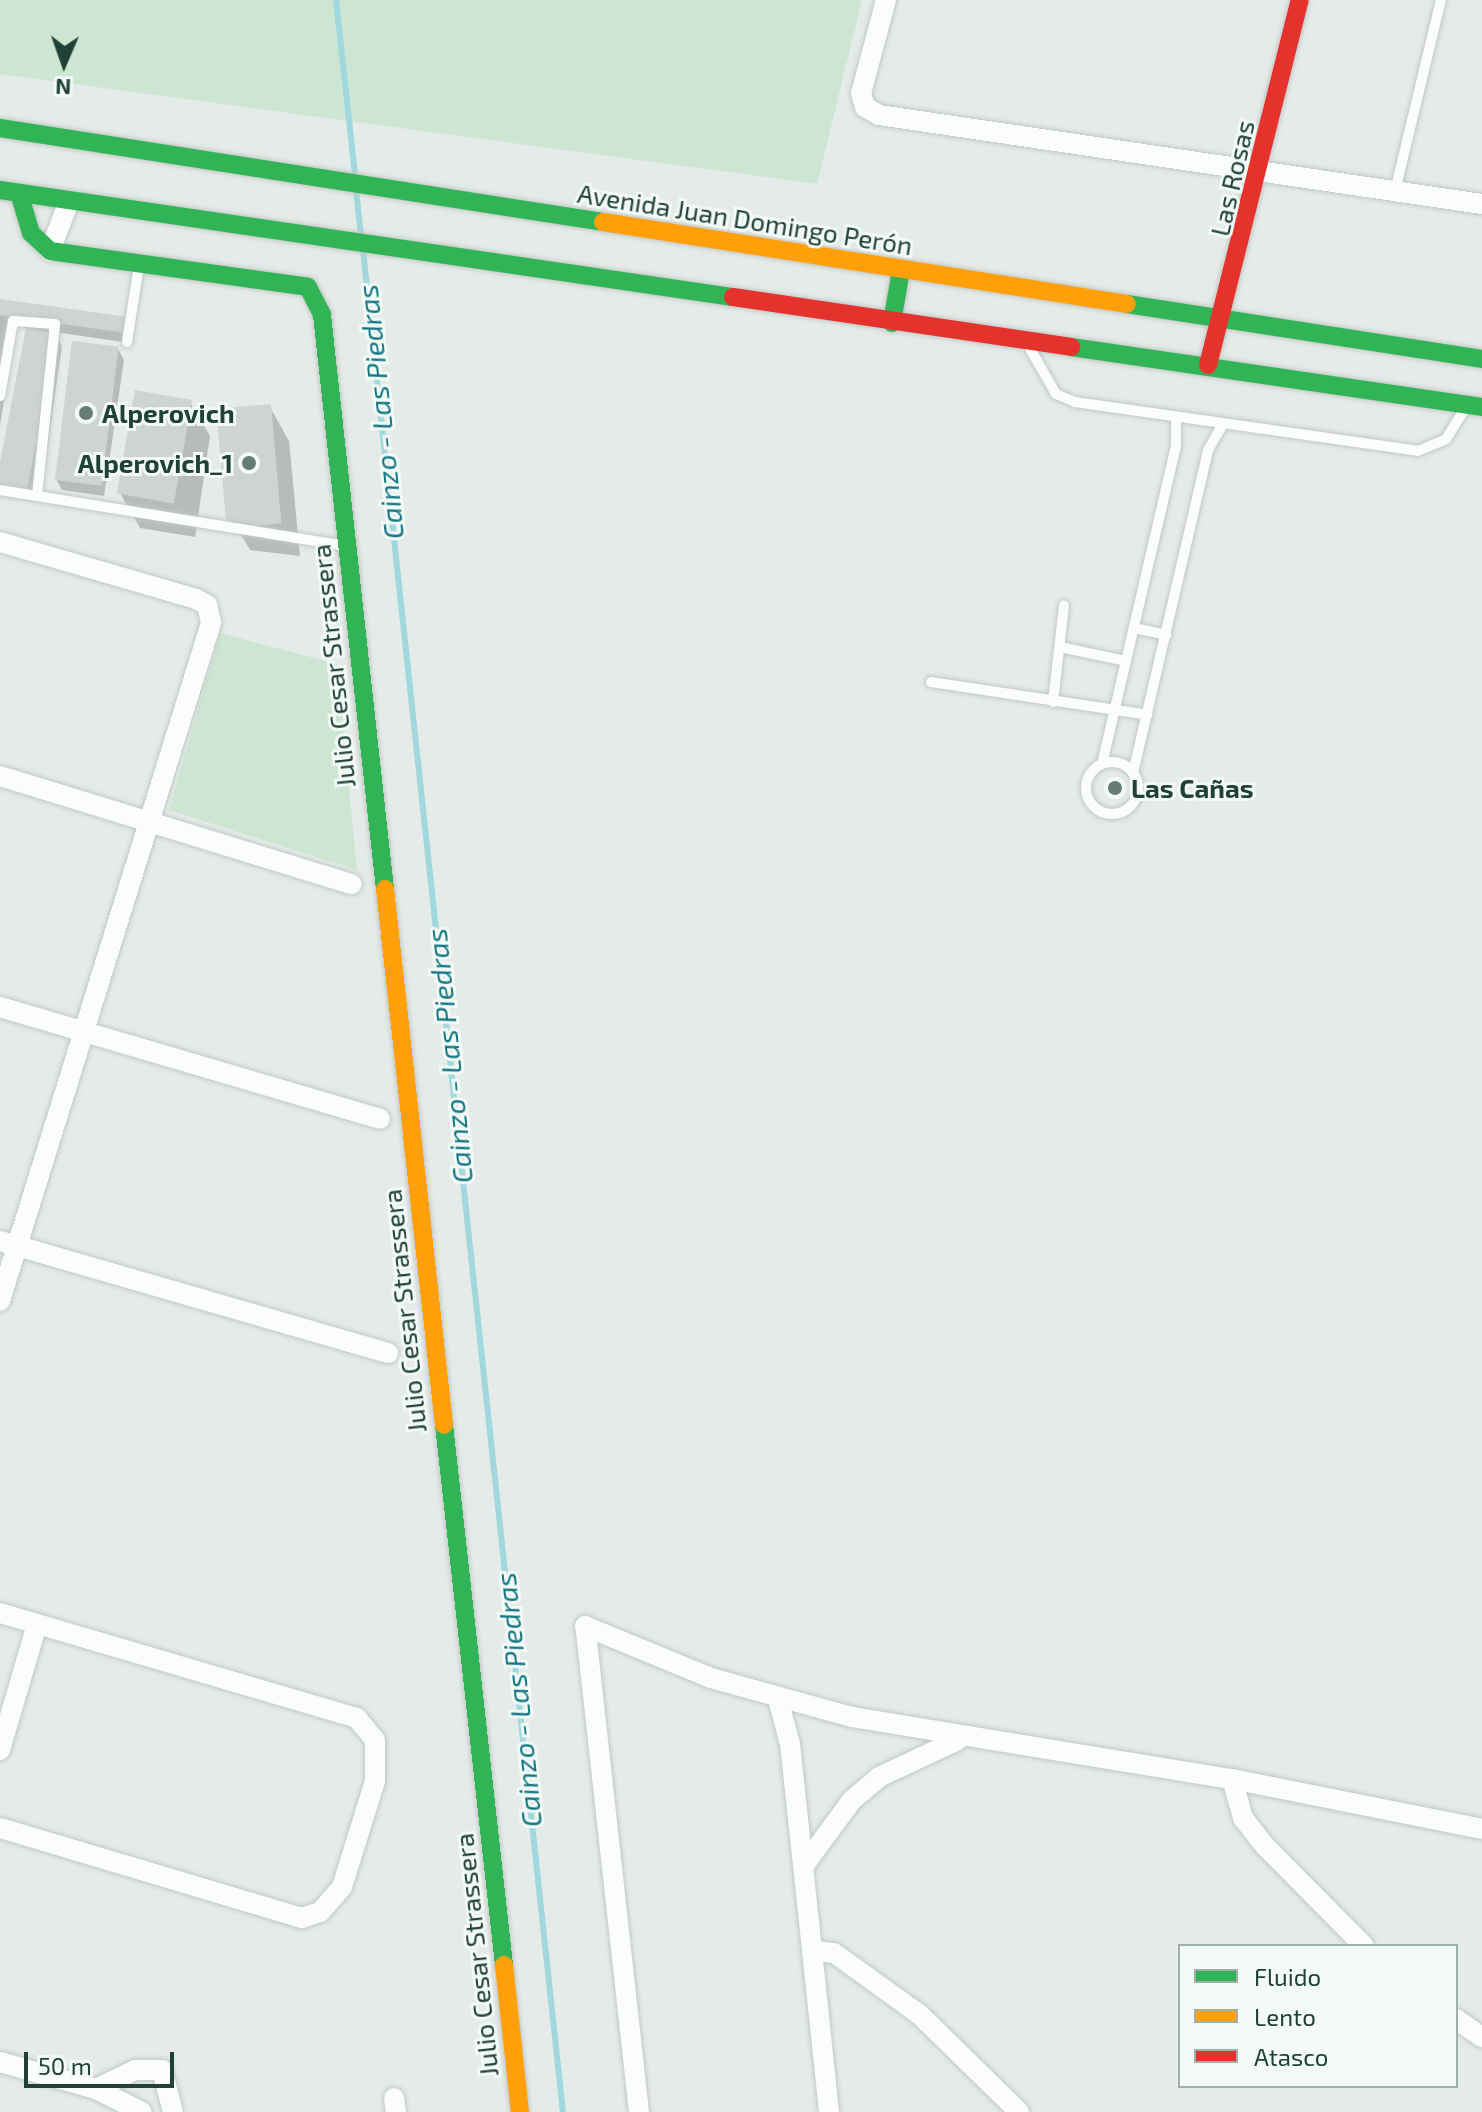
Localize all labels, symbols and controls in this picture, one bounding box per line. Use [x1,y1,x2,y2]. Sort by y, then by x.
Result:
north arrow [24,24,104,104]
text: N [55,75,72,101]
street label: Las Rosas [1204,117,1260,239]
street label: Avenida Juan Domingo Perón [575,177,915,261]
water label: Cainzo - Las Piedras [350,283,410,541]
place label: Alperovich [102,397,235,429]
marker: Alperovich [77,404,95,422]
place label: Alperovich_1 [78,447,233,479]
marker: Alperovich_1 [240,454,258,472]
street label: Julio Cesar Strassera [305,543,361,789]
place label: Las Cañas [1131,772,1254,804]
marker: Las Cañas [1106,779,1124,797]
water label: Cainzo - Las Piedras [419,927,479,1185]
street label: Julio Cesar Strassera [376,1188,432,1434]
water label: Cainzo - Las Piedras [488,1571,548,1829]
street label: Julio Cesar Strassera [448,1832,504,2078]
legend [1178,1944,1458,2088]
text: Fluido [1254,1962,1321,1991]
text: Lento [1254,2002,1316,2031]
scale bar [28,2036,178,2086]
text: Atasco [1254,2042,1328,2071]
text: 50 m [38,2051,92,2080]

